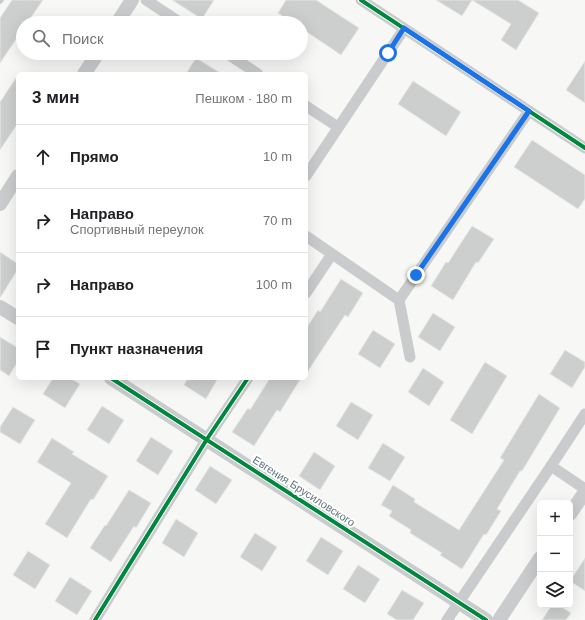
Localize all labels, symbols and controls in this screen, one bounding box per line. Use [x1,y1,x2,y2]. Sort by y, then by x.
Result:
search box [16,16,308,60]
icon: search [30,27,52,49]
text: Поиск [62,30,104,47]
route start [379,44,397,62]
text: 3 мин [32,88,79,107]
text: Пешком · 180 m [195,91,292,106]
icon: ahead [32,146,54,168]
text: Прямо [70,148,119,165]
text: 10 m [263,149,292,164]
text: Направо [70,205,134,222]
icon: right [32,210,54,232]
text: 70 m [263,213,292,228]
text: Спортивный переулок [70,222,204,237]
route end [407,266,425,284]
icon: right [32,274,54,296]
text: Направо [70,276,134,293]
text: 100 m [256,277,292,292]
icon: arrive [32,338,54,360]
text: Пункт назначения [70,340,203,357]
street label: Евгения Брусиловского [251,453,357,529]
map controls [537,500,573,608]
button: + [537,500,573,536]
button: − [537,536,573,572]
button: layers [537,572,573,608]

